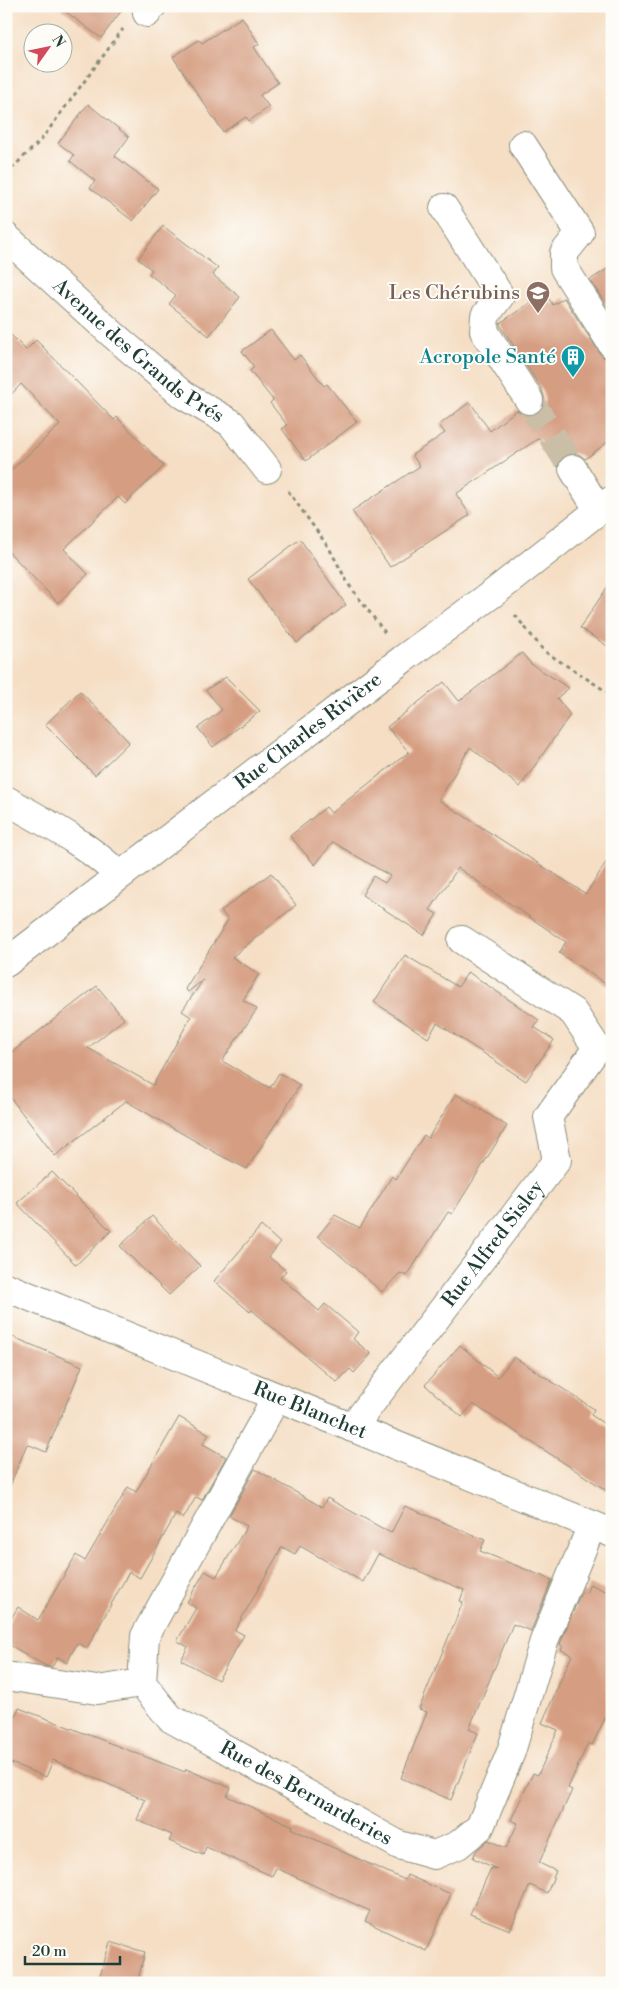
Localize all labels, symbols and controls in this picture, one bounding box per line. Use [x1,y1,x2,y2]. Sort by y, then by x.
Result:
north arrow [22,22,72,72]
text: N [47,32,69,51]
street label: Avenue des Grands Prés [47,273,228,429]
school or university icon: Les Chérubins [525,280,551,314]
place label: Les Chérubins [389,281,520,306]
building icon: Acropole Santé [560,344,586,378]
place label: Acropole Santé [419,345,556,370]
street label: Rue Charles Rivière [230,667,387,795]
street label: Rue Alfred Sisley [437,1175,550,1312]
street label: Rue Blanchet [249,1376,370,1445]
street label: Rue des Bernarderies [215,1736,397,1851]
scale bar [25,1934,120,1966]
text: 20 m [32,1942,67,1961]

